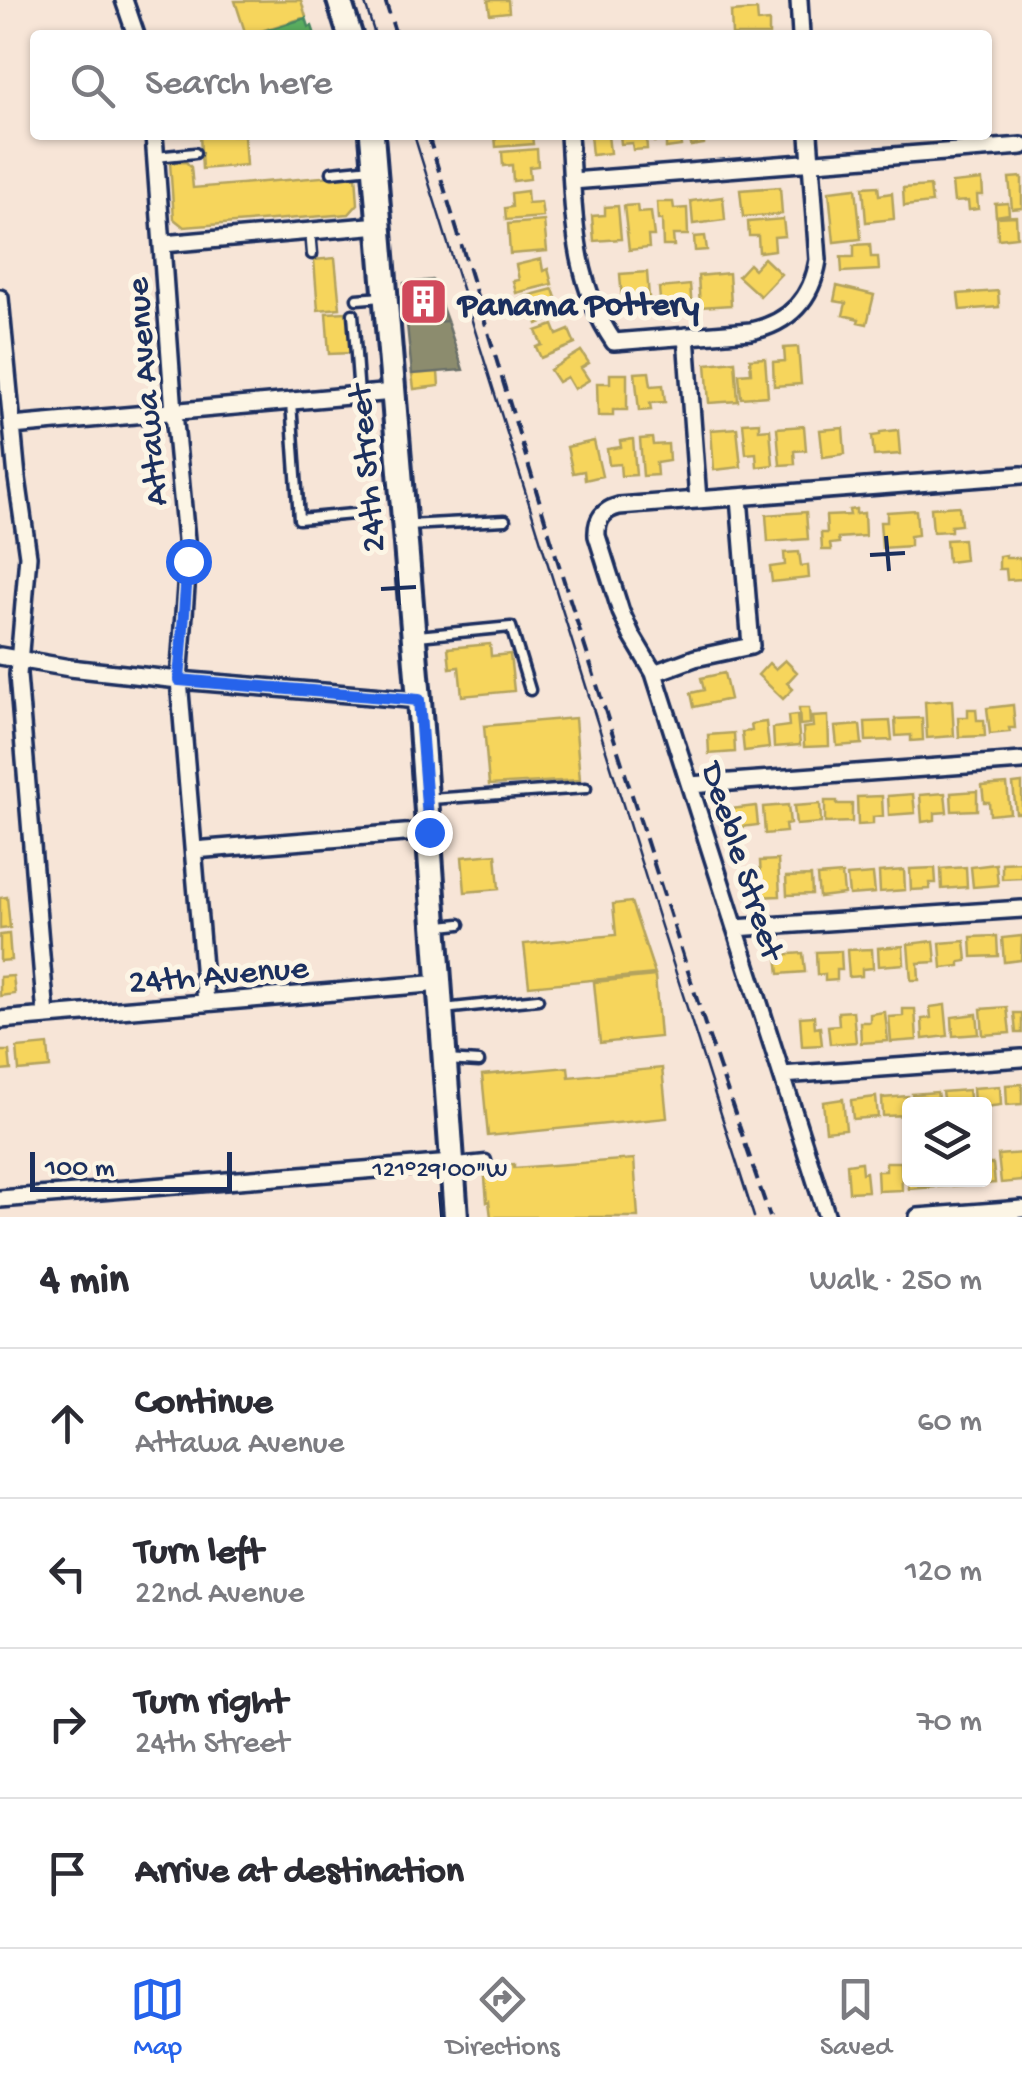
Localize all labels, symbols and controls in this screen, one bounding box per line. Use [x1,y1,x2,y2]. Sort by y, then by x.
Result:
search box [30,30,992,140]
icon: search [65,58,120,113]
text: Search here [145,63,332,107]
street label: Attawa Avenue [119,275,180,507]
building icon: Panama Pottery [397,276,449,328]
place label: Panama Pottery [456,287,700,328]
street label: 24th Street [341,380,397,554]
route start [166,539,212,585]
street label: Deeble Street [688,756,792,968]
route end [407,810,453,856]
street label: 24th Avenue [127,949,311,1006]
map controls [902,1097,992,1187]
button: layers [902,1097,992,1187]
scale bar [30,1147,232,1192]
text: 100 m [45,1153,115,1186]
text: 121°29'00"W [372,1157,507,1186]
text: 4 min [40,1258,129,1307]
text: Walk · 250 m [810,1263,982,1301]
text: Continue [135,1382,273,1426]
icon: ahead [40,1396,95,1451]
text: 60 m [917,1404,982,1442]
text: Attawa Avenue [135,1426,344,1464]
text: Turn left [135,1532,263,1576]
icon: left [40,1546,95,1601]
text: 120 m [905,1554,982,1592]
text: 22nd Avenue [135,1576,304,1614]
text: Turn right [135,1682,287,1726]
icon: right [40,1696,95,1751]
text: 70 m [917,1704,982,1742]
text: 24th Street [135,1726,289,1764]
icon: arrive [40,1846,95,1901]
text: Arrive at destination [135,1851,464,1895]
tab: Map [130,1972,185,2065]
tab: Directions [446,1972,560,2065]
tab: Saved [820,1972,892,2065]

